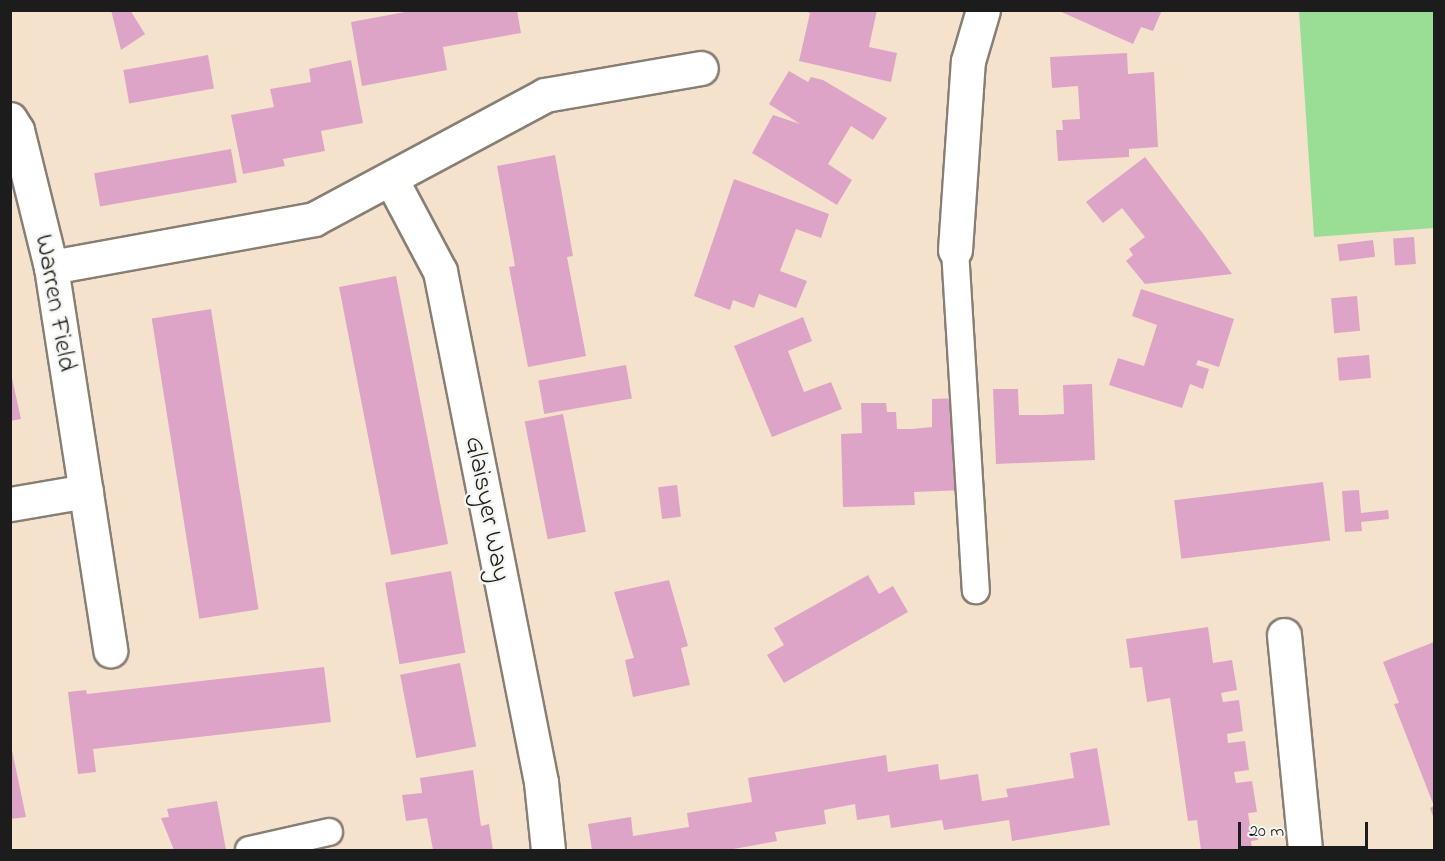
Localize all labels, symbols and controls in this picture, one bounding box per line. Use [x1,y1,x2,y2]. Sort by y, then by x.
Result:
street label: Warren Field [27,232,83,374]
street label: Glaisyer Way [457,434,517,584]
scale bar [1241,810,1372,848]
text: 20 m [1249,819,1284,845]

